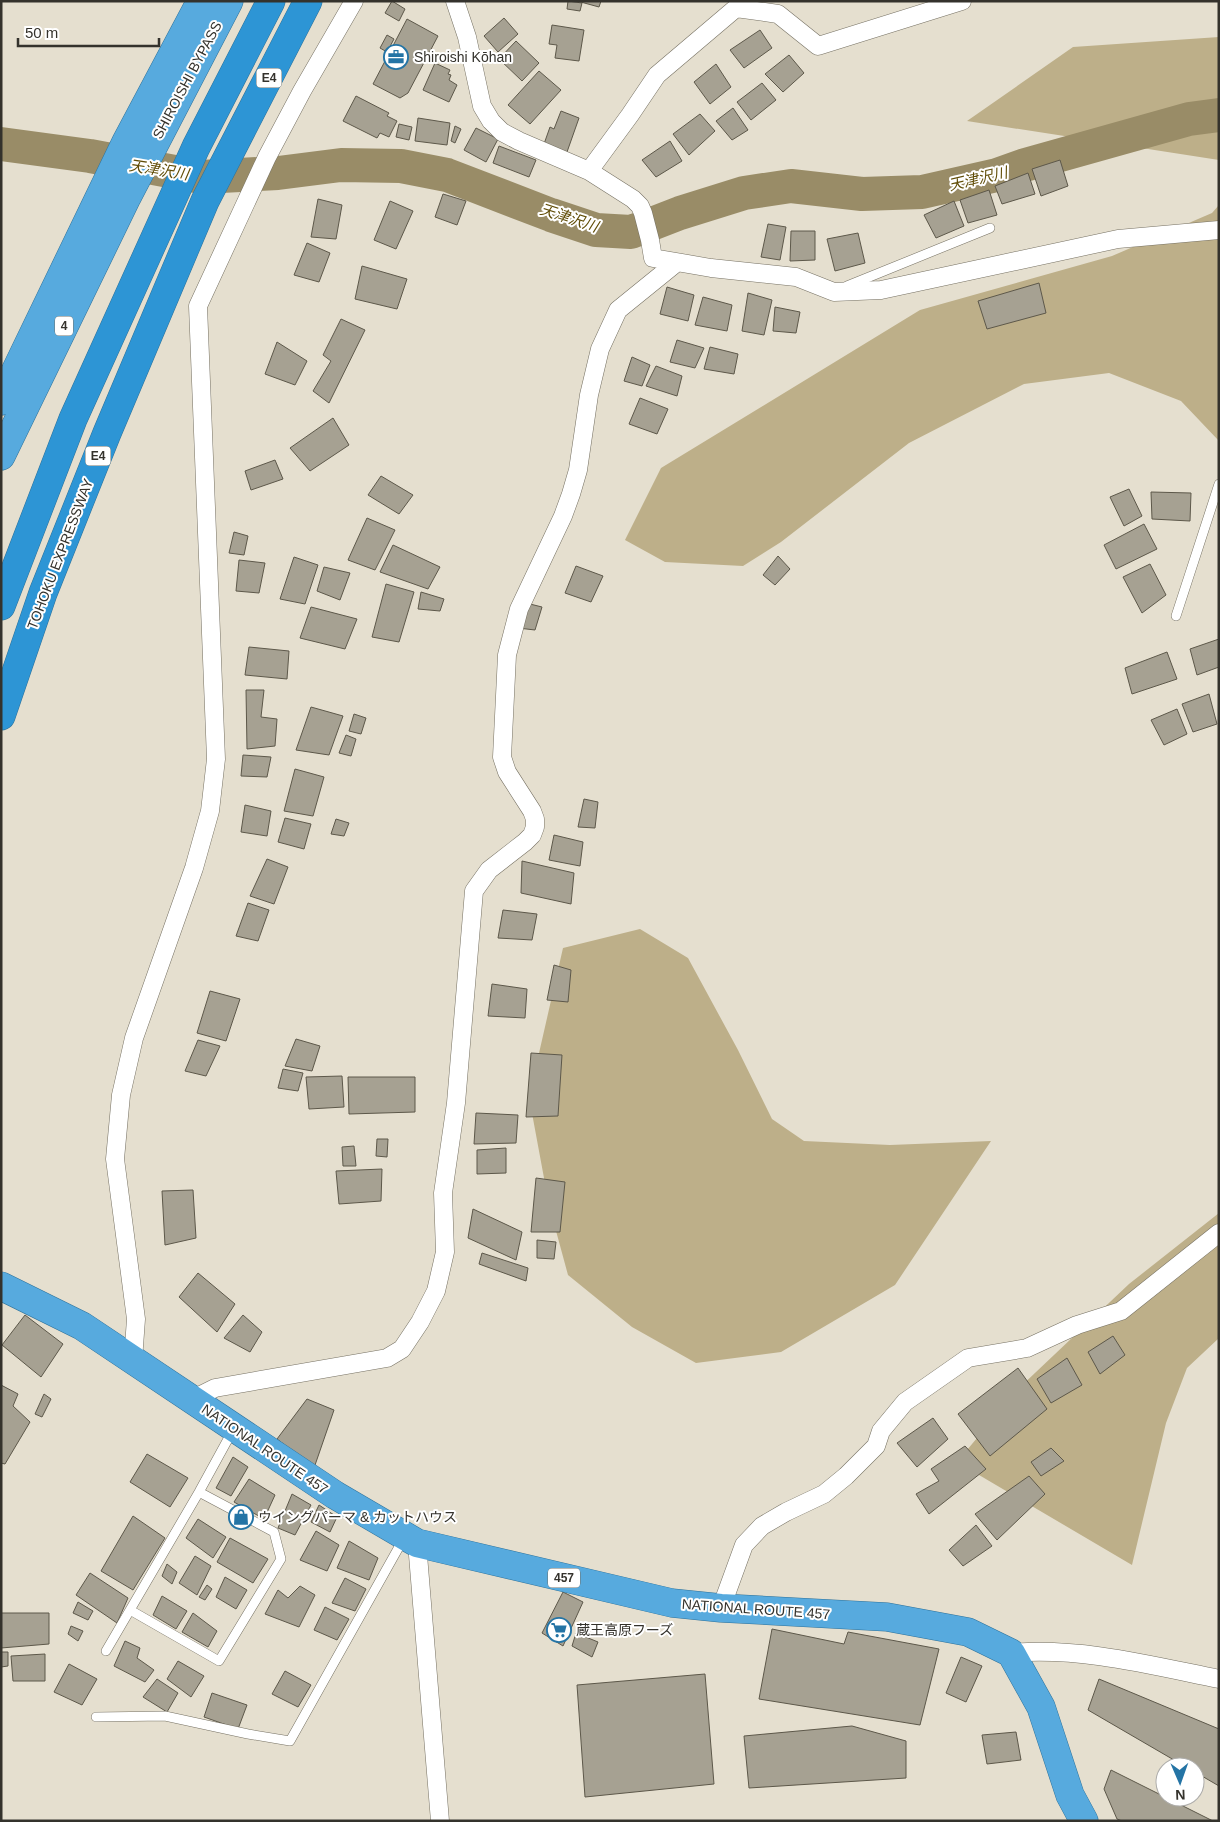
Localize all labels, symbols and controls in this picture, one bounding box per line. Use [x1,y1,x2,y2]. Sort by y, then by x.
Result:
scale bar [18,15,159,47]
street label: SHIROISHI BYPASS [149,19,225,141]
text: 50 m [25,24,58,41]
office icon: Shiroishi Kōhan [383,44,409,70]
place label: Shiroishi Kōhan [414,49,512,65]
road number: E4 [256,68,282,88]
water label: 天津沢川 [128,156,192,183]
water label: 天津沢川 [947,163,1011,194]
water label: 天津沢川 [538,200,602,235]
road number: 4 [55,316,73,336]
road number: E4 [86,446,110,466]
street label: TOHOKU EXPRESSWAY [24,476,96,632]
street label: NATIONAL ROUTE 457 [199,1401,331,1497]
shop icon: ウイングパーマ & カットハウス [228,1504,254,1530]
place label: ウイングパーマ & カットハウス [258,1509,457,1525]
road number: 457 [548,1569,580,1588]
street label: NATIONAL ROUTE 457 [681,1596,831,1622]
supermarket icon: 蔵王高原フーズ [546,1617,572,1643]
place label: 蔵王高原フーズ [576,1622,673,1638]
north arrow [1155,1757,1205,1807]
text: N [1175,1787,1186,1803]

